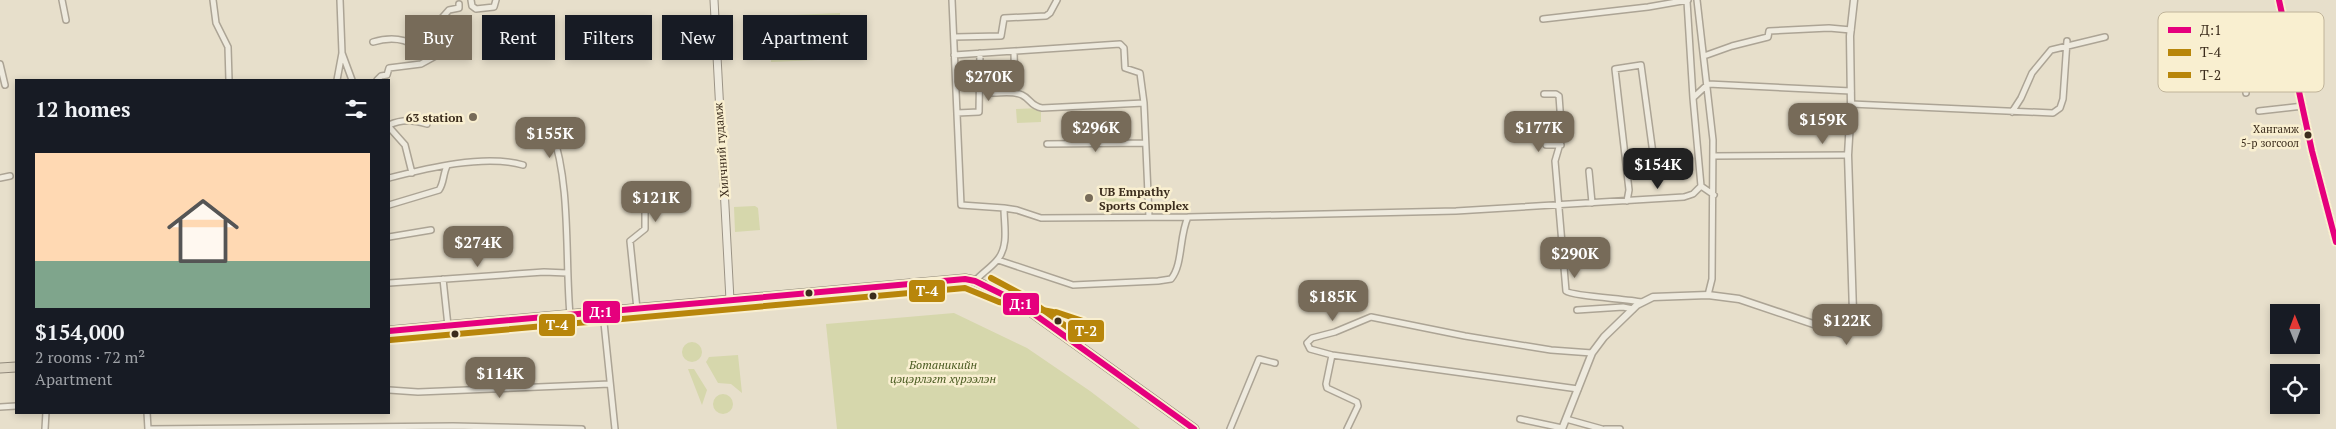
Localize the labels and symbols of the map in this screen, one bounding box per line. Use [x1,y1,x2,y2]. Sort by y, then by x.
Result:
legend [2158,12,2324,92]
text: Д:1 [2200,20,2222,39]
text: Т-4 [2200,42,2222,61]
pin: $270K [954,59,1024,102]
text: Т-2 [2200,65,2221,84]
street label: Хилчний гудамж [710,102,732,198]
pin: $159K [1788,102,1858,145]
place label: 63 station [406,110,463,125]
pin: $296K [1061,110,1131,153]
pin: $177K [1504,110,1574,153]
marker: 63 station [467,111,479,123]
pin: $155K [515,116,585,159]
place label: Хангамж 5-р зогсоол [2241,122,2299,150]
marker: Хангамж 5-р зогсоол [2303,130,2313,140]
pin: $154K [1623,148,1693,190]
pin: $121K [621,180,691,223]
place label: UB Empathy Sports Complex [1099,184,1189,213]
marker: UB Empathy Sports Complex [1083,192,1095,204]
pin: $274K [443,226,513,268]
pin: $290K [1540,236,1610,279]
line badge: Т-4 [908,279,946,303]
pin: $185K [1298,280,1368,322]
text: Т-4 [916,281,938,300]
unlabelled marker [804,288,814,298]
unlabelled marker [868,291,878,301]
line badge: Д:1 [1002,292,1040,316]
text: Д:1 [1010,294,1032,313]
line badge: Д:1 [582,300,621,324]
text: Д:1 [590,302,612,321]
pin: $122K [1812,304,1882,346]
north arrow [2270,304,2320,354]
line badge: Т-4 [538,313,576,337]
text: Т-4 [546,315,568,334]
unlabelled marker [1053,316,1063,326]
line badge: Т-2 [1067,319,1105,343]
text: Т-2 [1075,321,1097,340]
unlabelled marker [450,329,460,339]
pin: $114K [465,356,535,399]
park label: Ботаникийн цэцэрлэгт хүрээлэн [890,357,996,386]

